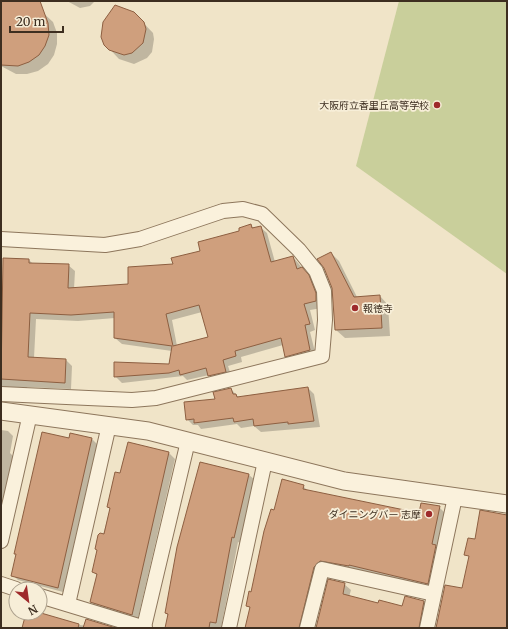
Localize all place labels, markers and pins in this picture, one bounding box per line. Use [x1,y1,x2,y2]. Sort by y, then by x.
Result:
place label: 大阪府立香里丘高等学校 [319,99,429,112]
marker: 大阪府立香里丘高等学校 [432,100,442,110]
place label: 報徳寺 [363,302,393,315]
marker: 報徳寺 [350,303,360,313]
place label: ダイニングバー 志摩 [329,508,421,521]
marker: ダイニングバー 志摩 [424,509,434,519]

